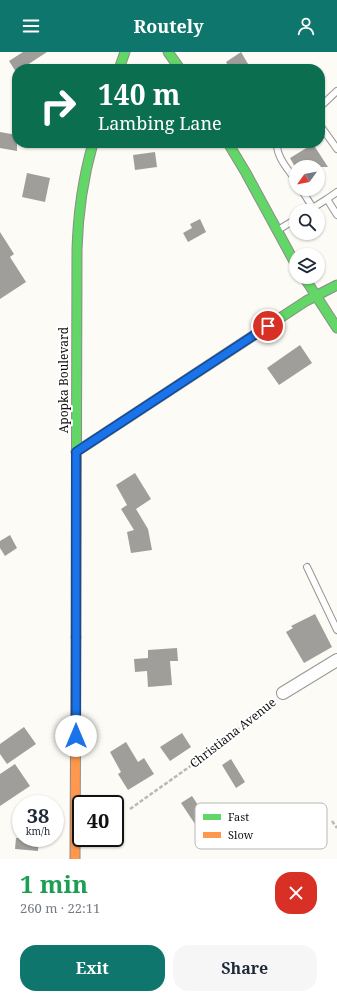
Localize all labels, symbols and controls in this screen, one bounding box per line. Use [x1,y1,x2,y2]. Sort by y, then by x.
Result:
text: Routely [133,14,204,38]
icon: menu [20,15,42,37]
icon: person [295,15,317,37]
text: 140 m [98,75,180,113]
icon: right [32,80,84,132]
text: Lambing Lane [98,111,222,135]
north arrow [289,160,325,196]
map controls [289,160,325,284]
button: search [289,204,325,240]
button: layers [289,248,325,284]
pin [251,309,285,343]
icon: arrive [257,315,279,337]
street label: Apopka Boulevard [55,326,72,433]
street label: Christiana Avenue [186,694,279,772]
position arrow [55,715,97,757]
speed limit sign: 40 [72,795,124,847]
text: 38 [27,802,49,829]
legend [195,803,327,849]
text: Fast [228,809,249,824]
text: km/h [26,824,50,838]
text: Slow [228,827,254,842]
text: 1 min [20,867,88,900]
button: close [275,872,317,914]
text: 260 m · 22:11 [20,899,100,917]
button: Exit [20,945,165,991]
button: Share [173,945,317,991]

